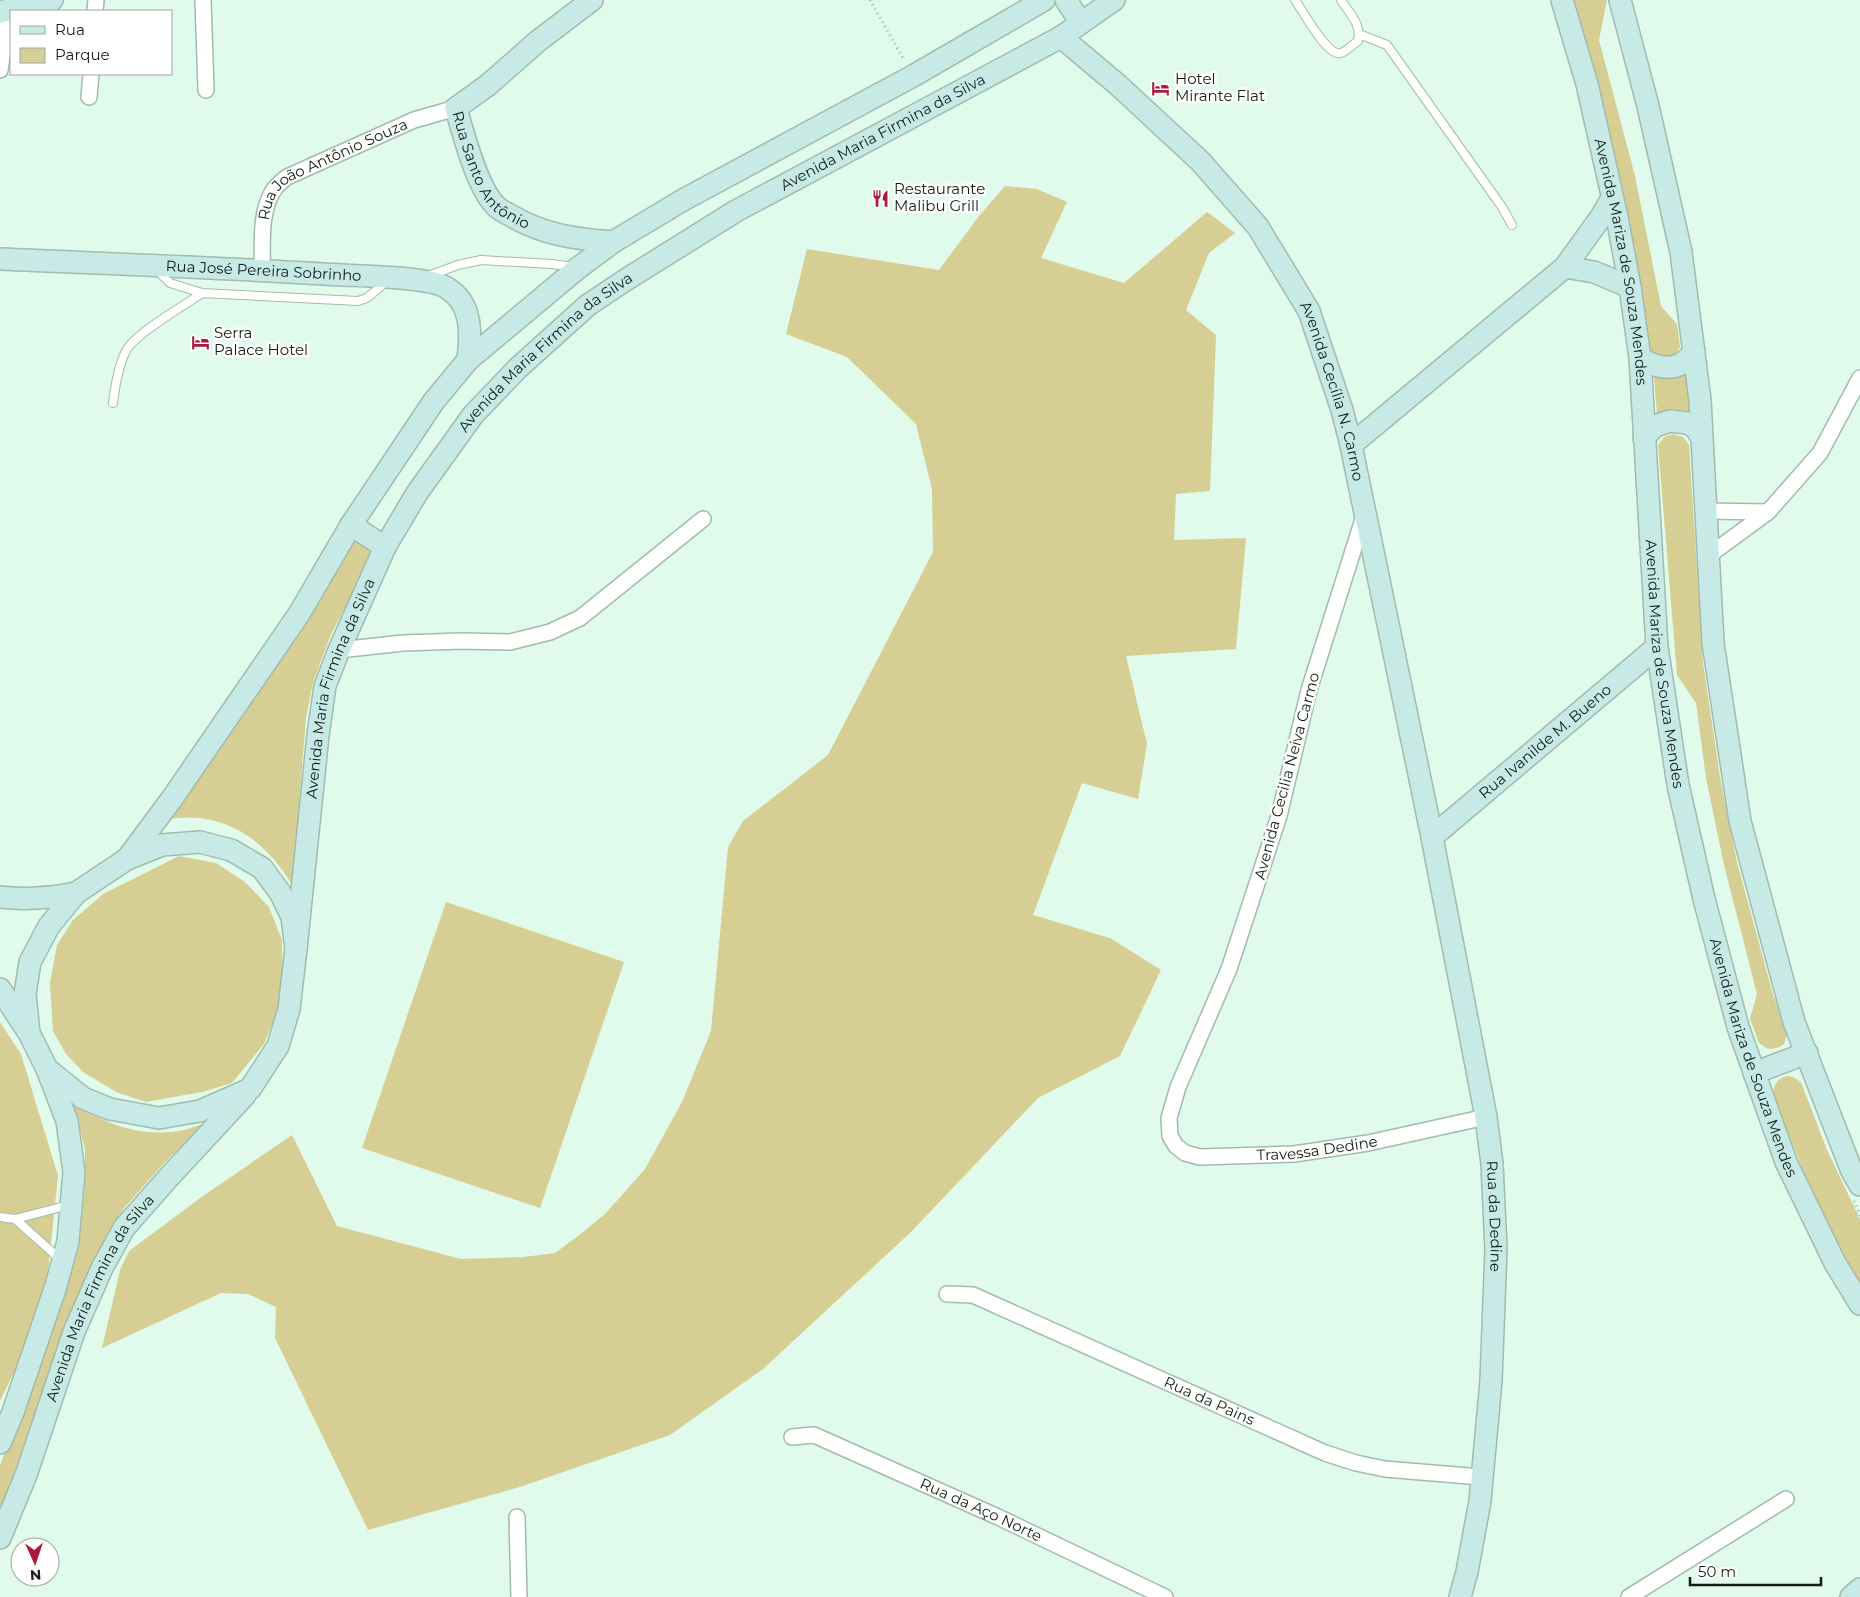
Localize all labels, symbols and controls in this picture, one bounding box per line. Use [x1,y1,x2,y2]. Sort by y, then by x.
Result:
legend [10,10,172,75]
text: Rua [55,20,85,39]
text: Parque [55,45,110,64]
street label: Avenida Maria Firmina da Silva [777,69,988,195]
place label: Hotel Mirante Flat [1175,69,1265,105]
hotel icon: Hotel Mirante Flat [1151,78,1171,98]
street label: Rua Santo Antônio [448,109,533,233]
street label: Rua João Antônio Souza [254,114,410,222]
street label: Avenida Mariza de Souza Mendes [1591,136,1652,386]
place label: Restaurante Malibu Grill [894,179,985,215]
restaurant icon: Restaurante Malibu Grill [870,188,890,208]
street label: Rua José Pereira Sobrinho [165,256,362,285]
street label: Avenida Maria Firmina da Silva [454,268,636,435]
street label: Avenida Cecília N. Carmo [1296,297,1368,483]
place label: Serra Palace Hotel [214,323,308,359]
hotel icon: Serra Palace Hotel [190,332,210,352]
street label: Avenida Mariza de Souza Mendes [1642,539,1688,790]
street label: Avenida Maria Firmina da Silva [302,575,379,800]
street label: Avenida Cecilia Neiva Carmo [1250,670,1323,881]
street label: Rua Ivanilde M. Bueno [1474,680,1615,803]
street label: Avenida Mariza de Souza Mendes [1706,936,1802,1180]
street label: Travessa Dedine [1256,1131,1379,1164]
street label: Rua da Dedine [1483,1160,1506,1272]
street label: Avenida Maria Firmina da Silva [41,1190,158,1404]
street label: Rua da Pains [1161,1372,1258,1429]
street label: Rua da Aço Norte [917,1473,1045,1546]
north arrow [10,1537,60,1587]
scale bar [1690,1554,1821,1586]
text: 50 m [1698,1562,1736,1581]
text: N [30,1566,42,1584]

